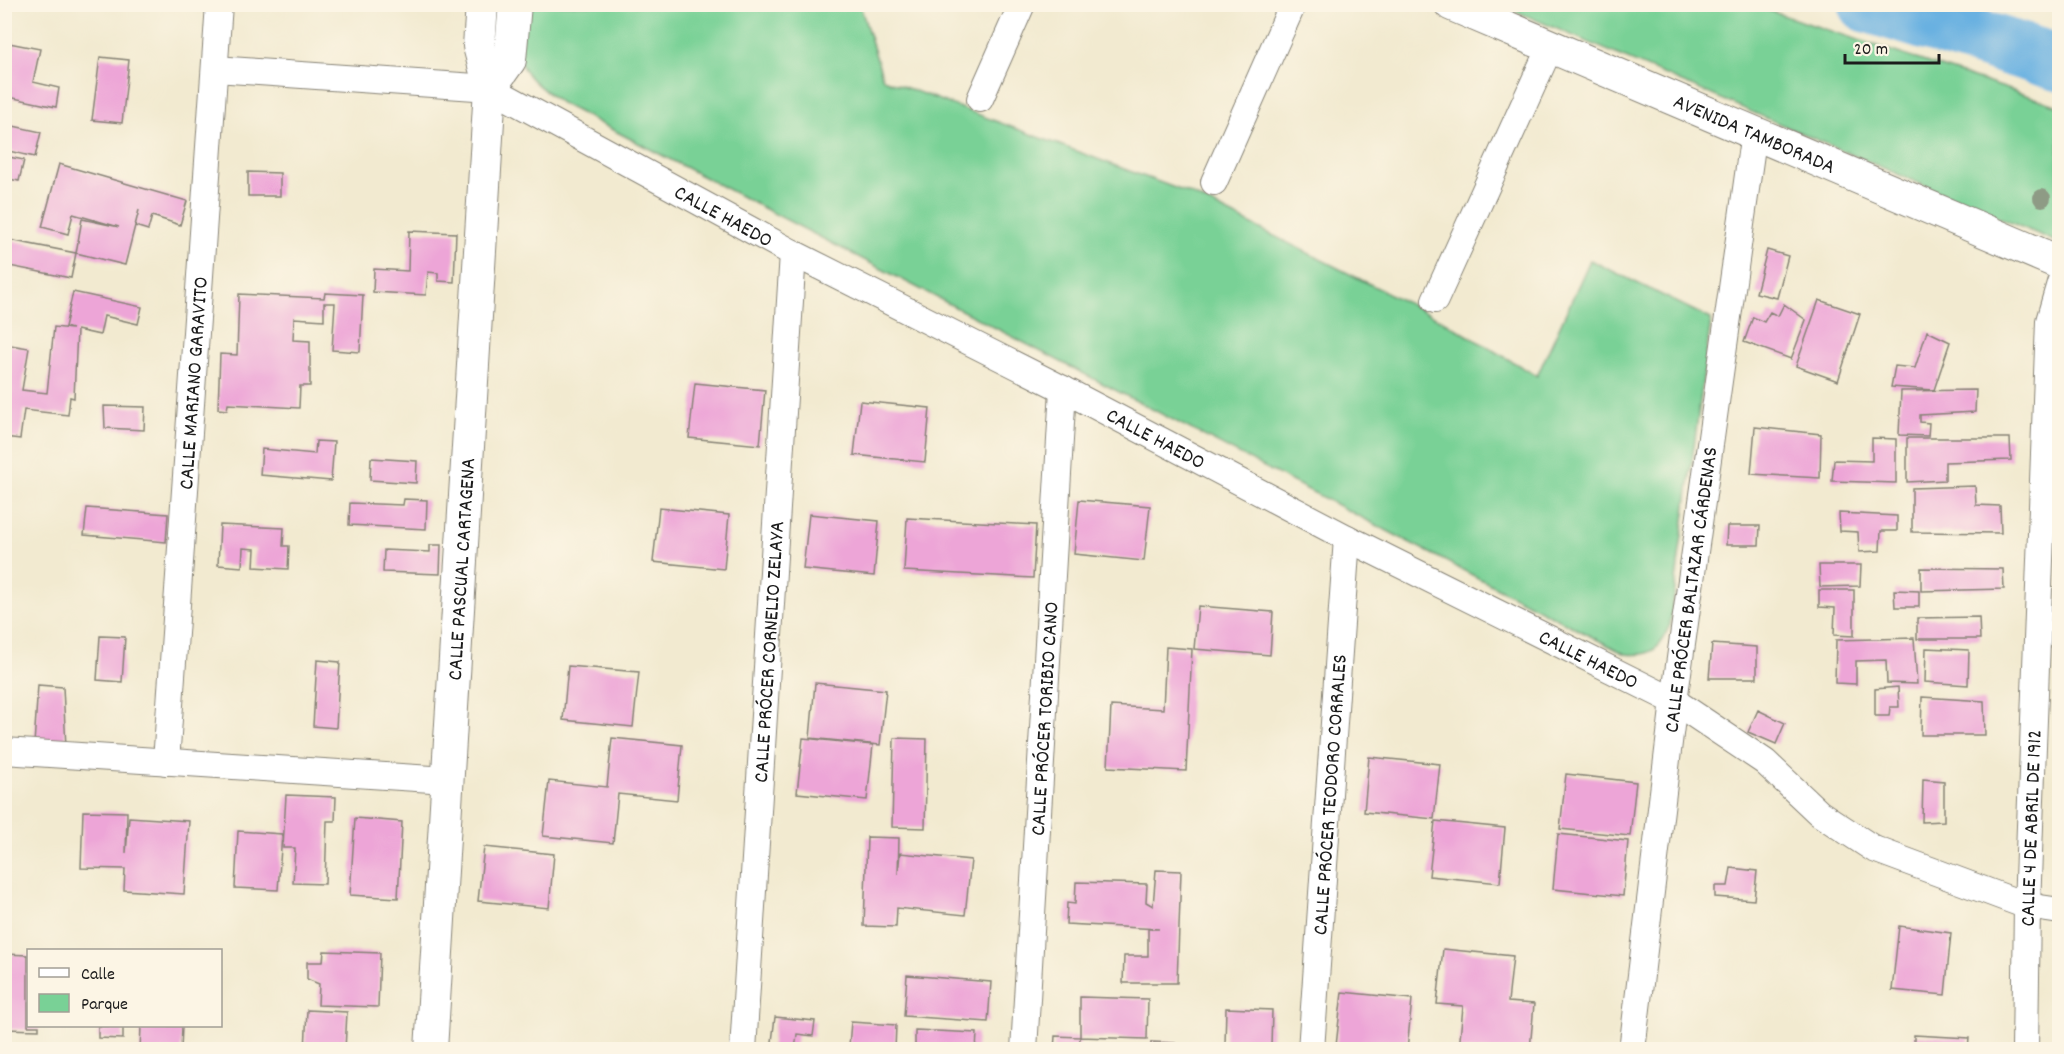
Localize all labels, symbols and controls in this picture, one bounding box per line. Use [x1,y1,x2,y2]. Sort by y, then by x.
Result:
scale bar [1845,27,1940,65]
text: 20 m [1854,38,1888,63]
street label: AVENIDA TAMBORADA [1668,88,1839,184]
street label: CALLE HAEDO [668,179,777,257]
street label: CALLE MARIANO GARAVITO [173,276,218,491]
street label: CALLE HAEDO [1100,402,1209,479]
street label: CALLE PRÓCER BALTAZAR CÁRDENAS [1658,445,1728,735]
street label: CALLE PASCUAL CARTAGENA [442,457,485,681]
street label: CALLE PRÓCER CORNELIO ZELAYA [748,520,794,784]
street label: CALLE PRÓCER TORIBIO CANO [1025,601,1068,837]
street label: CALLE HAEDO [1533,624,1643,699]
street label: CALLE PRÓCER TEODORO CORRALES [1307,653,1357,936]
street label: CALLE 4 DE ABRIL DE 1912 [2015,729,2052,927]
legend [27,949,222,1027]
text: Calle [81,963,115,988]
text: Parque [81,993,128,1018]

